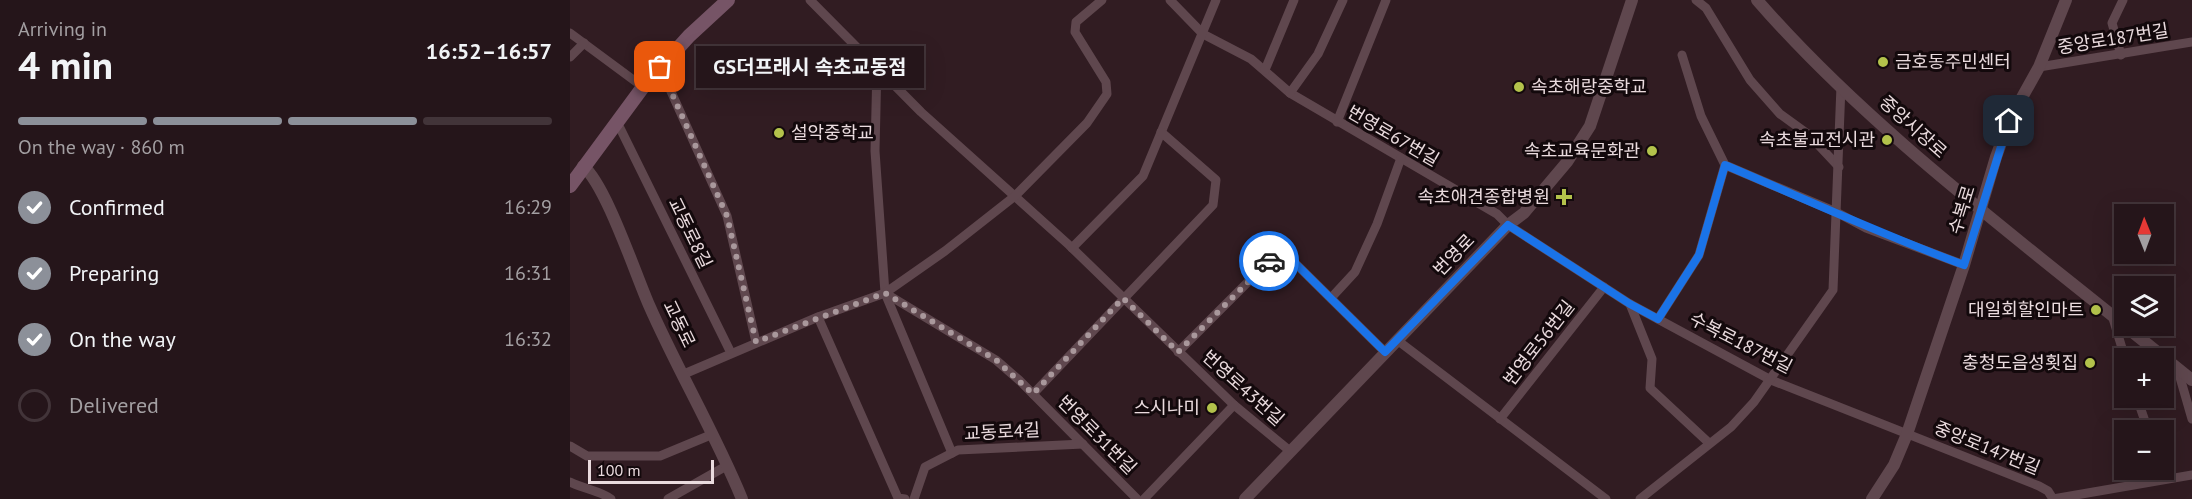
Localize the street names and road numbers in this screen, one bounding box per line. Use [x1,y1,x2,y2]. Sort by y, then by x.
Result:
street label: 중앙로187번길 [2056,18,2170,59]
street label: 중앙시장로 [1875,90,1952,163]
street label: 번영로67번길 [1343,100,1443,171]
street label: 수복로 [1943,183,1980,237]
street label: 교동로8길 [663,194,717,272]
street label: 번영로 [1428,229,1479,281]
street label: 번영로56번길 [1498,295,1579,390]
street label: 교동로 [658,296,701,351]
street label: 수복로187번길 [1686,307,1796,378]
street label: 번영로43번길 [1198,345,1289,430]
street label: 번영로31번길 [1053,390,1142,479]
street label: 중앙로147번길 [1931,416,2044,479]
street label: 교동로4길 [963,418,1041,445]

